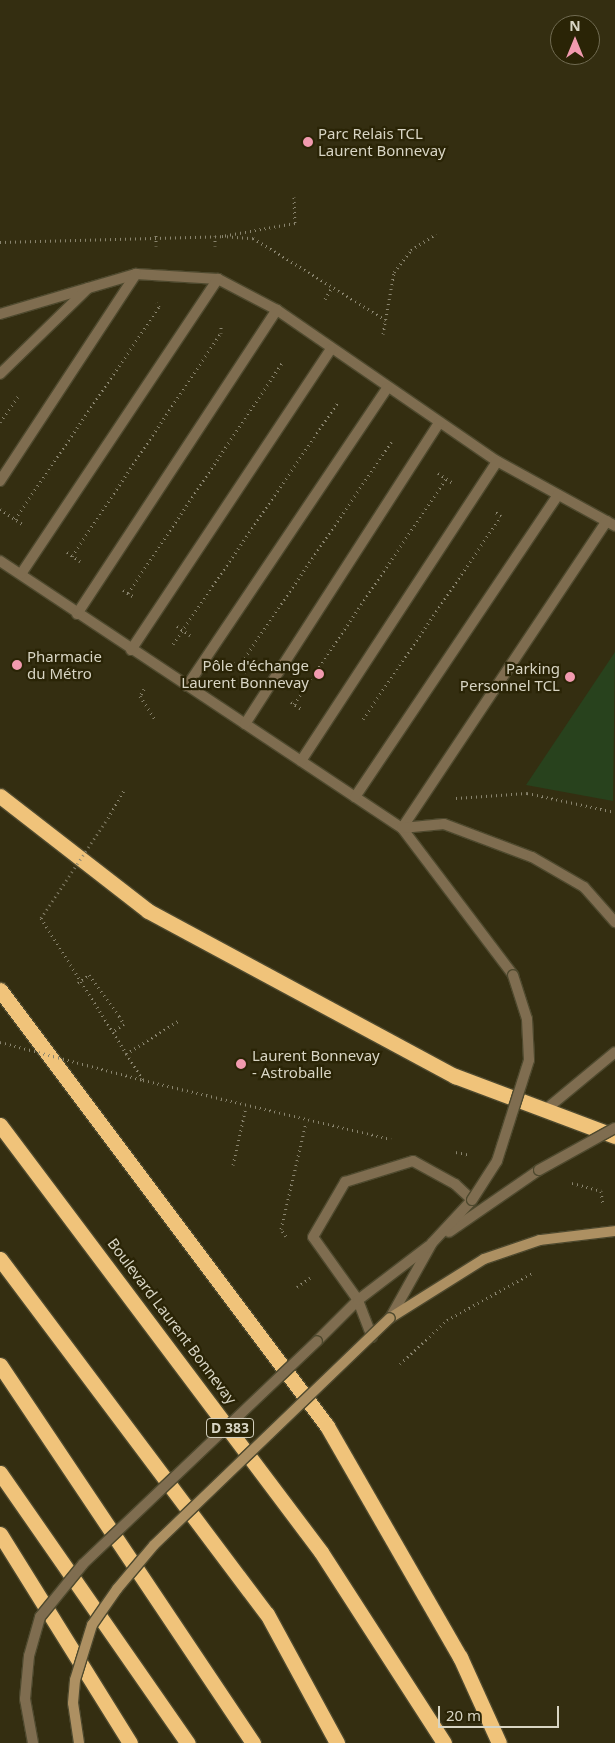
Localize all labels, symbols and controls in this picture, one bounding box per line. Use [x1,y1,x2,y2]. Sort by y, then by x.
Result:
north arrow [550,15,600,65]
text: N [569,16,581,35]
place label: Parc Relais TCL Laurent Bonnevay [318,124,446,159]
marker: Parc Relais TCL Laurent Bonnevay [302,136,314,148]
place label: Pharmacie du Métro [27,647,102,682]
place label: Pôle d'échange Laurent Bonnevay [181,656,309,691]
marker: Pharmacie du Métro [11,659,23,671]
place label: Parking Personnel TCL [460,659,560,694]
marker: Pôle d'échange Laurent Bonnevay [313,668,325,680]
marker: Parking Personnel TCL [564,671,576,683]
place label: Laurent Bonnevay - Astroballe [252,1046,380,1081]
marker: Laurent Bonnevay - Astroballe [234,1057,248,1071]
street label: Boulevard Laurent Bonnevay [104,1235,240,1407]
road number: D 383 [205,1416,255,1440]
scale bar [440,1696,561,1728]
text: 20 m [446,1705,481,1725]

